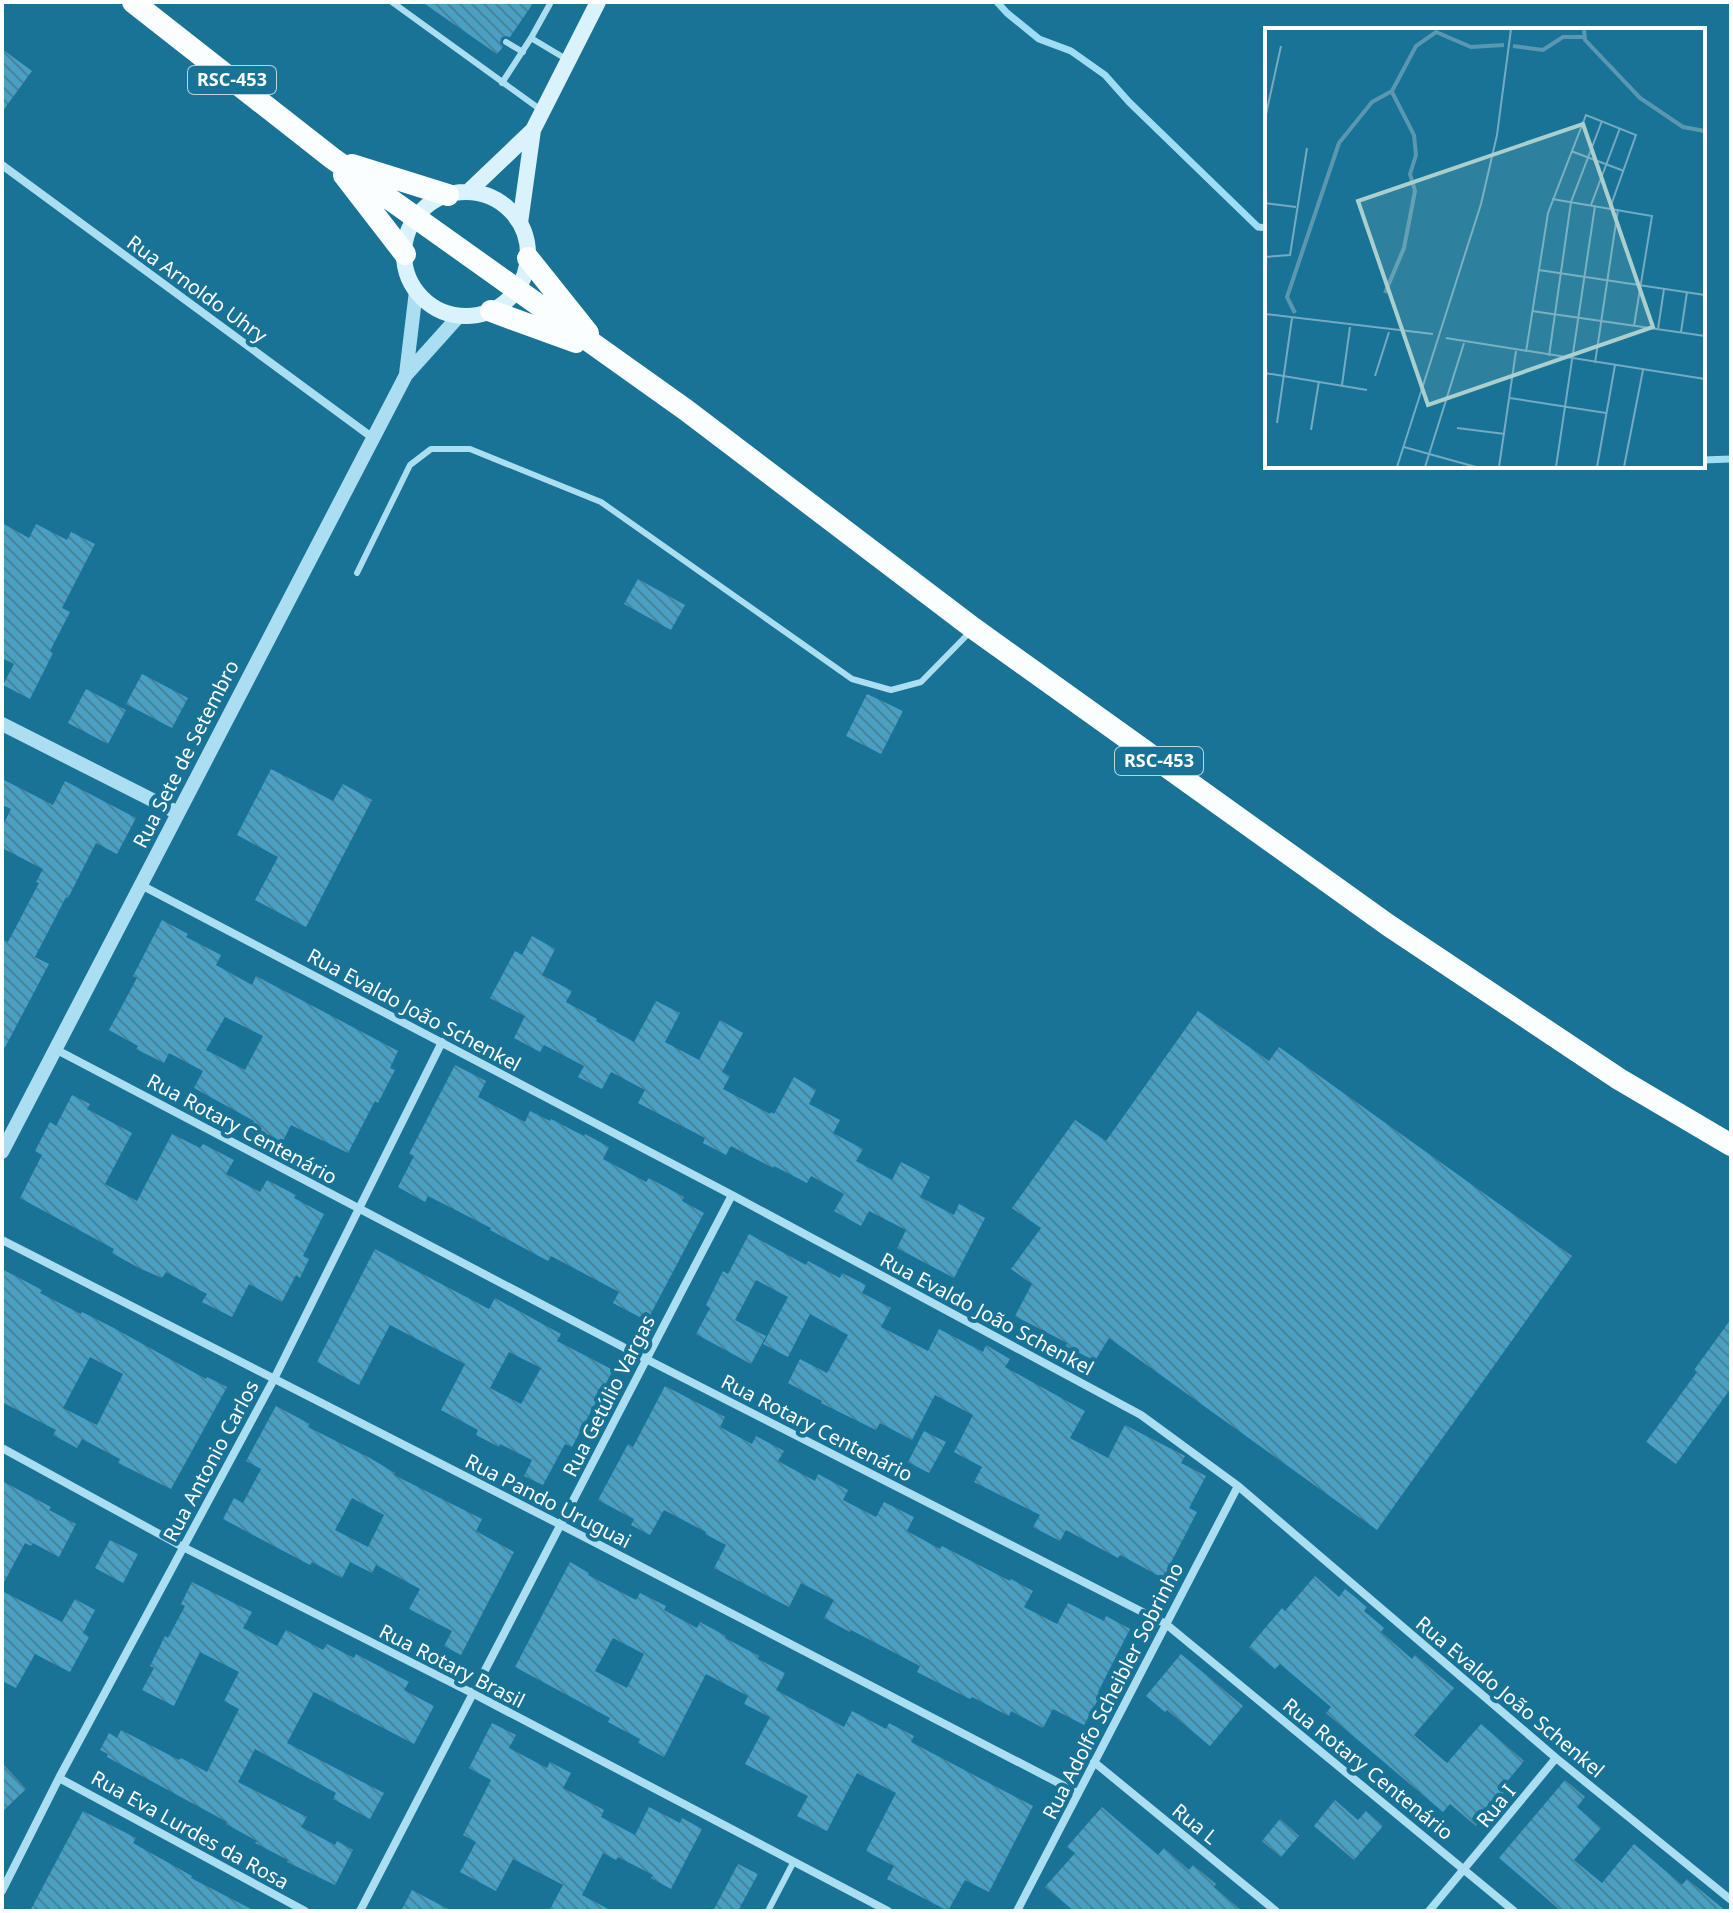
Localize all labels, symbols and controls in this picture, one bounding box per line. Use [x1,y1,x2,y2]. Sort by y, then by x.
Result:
inset map [1265,28,1705,468]
road number: RSC-453 [188,66,276,94]
street label: Rua Arnoldo Uhry [122,229,273,349]
street label: Rua Sete de Setembro [126,655,245,852]
road number: RSC-453 [1115,747,1203,775]
street label: Rua Evaldo João Schenkel [303,942,526,1077]
street label: Rua Rotary Centenário [142,1067,342,1190]
street label: Rua Evaldo João Schenkel [876,1246,1099,1381]
street label: Rua Getúlio Vargas [556,1310,661,1481]
street label: Rua Rotary Centenário [717,1367,918,1488]
street label: Rua Antonio Carlos [157,1375,265,1546]
street label: Rua Pando Uruguai [461,1447,636,1554]
street label: Rua Adolfo Scheibler Sobrinho [1036,1558,1189,1824]
street label: Rua Evaldo João Schenkel [1410,1610,1610,1784]
street label: Rua Rotary Brasil [375,1617,530,1714]
street label: Rua Rotary Centenário [1278,1691,1459,1846]
street label: Rua Eva Lurdes da Rosa [87,1764,294,1895]
street label: Rua I [1470,1779,1521,1833]
street label: Rua L [1167,1797,1224,1850]

